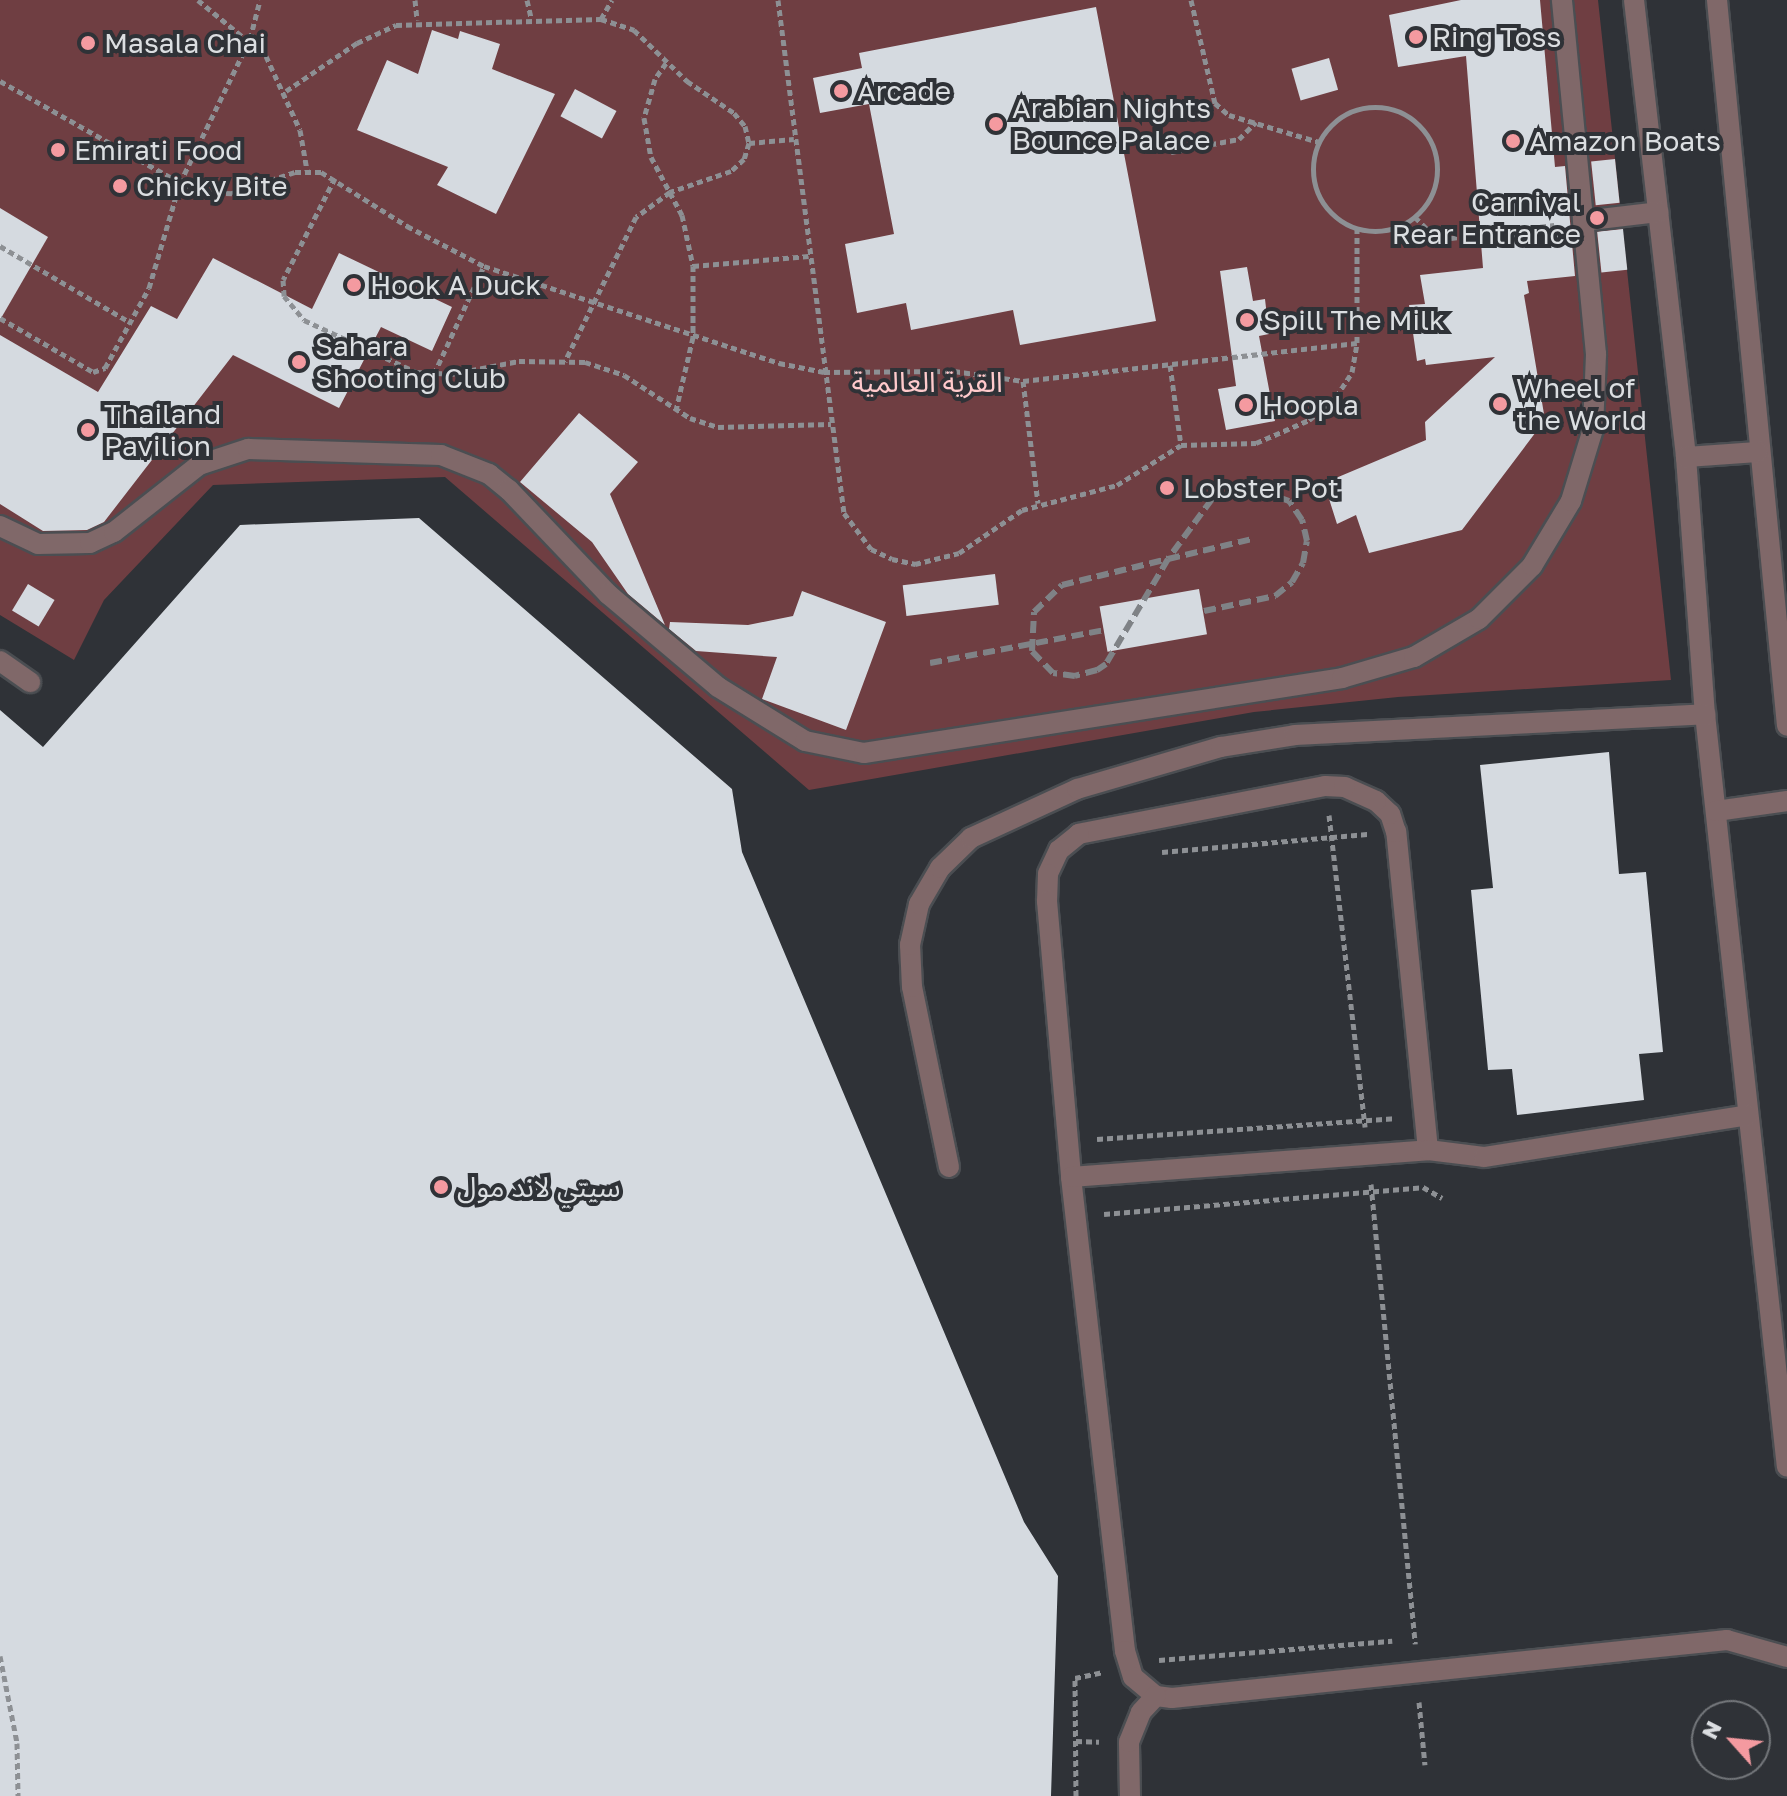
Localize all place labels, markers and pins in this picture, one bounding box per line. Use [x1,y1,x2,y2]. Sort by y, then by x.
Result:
place label: Ring Toss [1432,20,1561,54]
place label: Masala Chai [104,26,266,60]
marker: Ring Toss [1407,28,1425,46]
marker: Masala Chai [79,34,97,52]
place label: Arcade [857,74,951,108]
marker: Arcade [832,82,850,100]
place label: Arabian Nights Bounce Palace [1012,91,1211,157]
marker: Arabian Nights Bounce Palace [987,115,1005,133]
place label: Amazon Boats [1529,124,1721,158]
marker: Amazon Boats [1504,132,1522,150]
place label: Emirati Food [74,133,242,167]
marker: Emirati Food [49,141,67,159]
place label: Chicky Bite [136,169,288,203]
marker: Chicky Bite [111,177,129,195]
place label: Carnival Rear Entrance [1392,185,1581,251]
marker: Carnival Rear Entrance [1588,209,1606,227]
place label: Hook A Duck [370,268,541,302]
marker: Hook A Duck [345,276,363,294]
place label: Spill The Milk [1263,303,1445,337]
marker: Spill The Milk [1238,311,1256,329]
place label: Sahara Shooting Club [315,329,506,395]
marker: Sahara Shooting Club [290,353,308,371]
place label: Wheel of the World [1516,371,1647,437]
place label: Hoopla [1262,388,1359,422]
marker: Wheel of the World [1491,395,1509,413]
marker: Hoopla [1237,396,1255,414]
place label: Thailand Pavilion [104,397,221,463]
marker: Thailand Pavilion [79,421,97,439]
place label: Lobster Pot [1183,471,1339,505]
marker: Lobster Pot [1158,479,1176,497]
place label: سيتي لاند مول [457,1170,621,1204]
marker: سيتي لاند مول [432,1178,450,1196]

